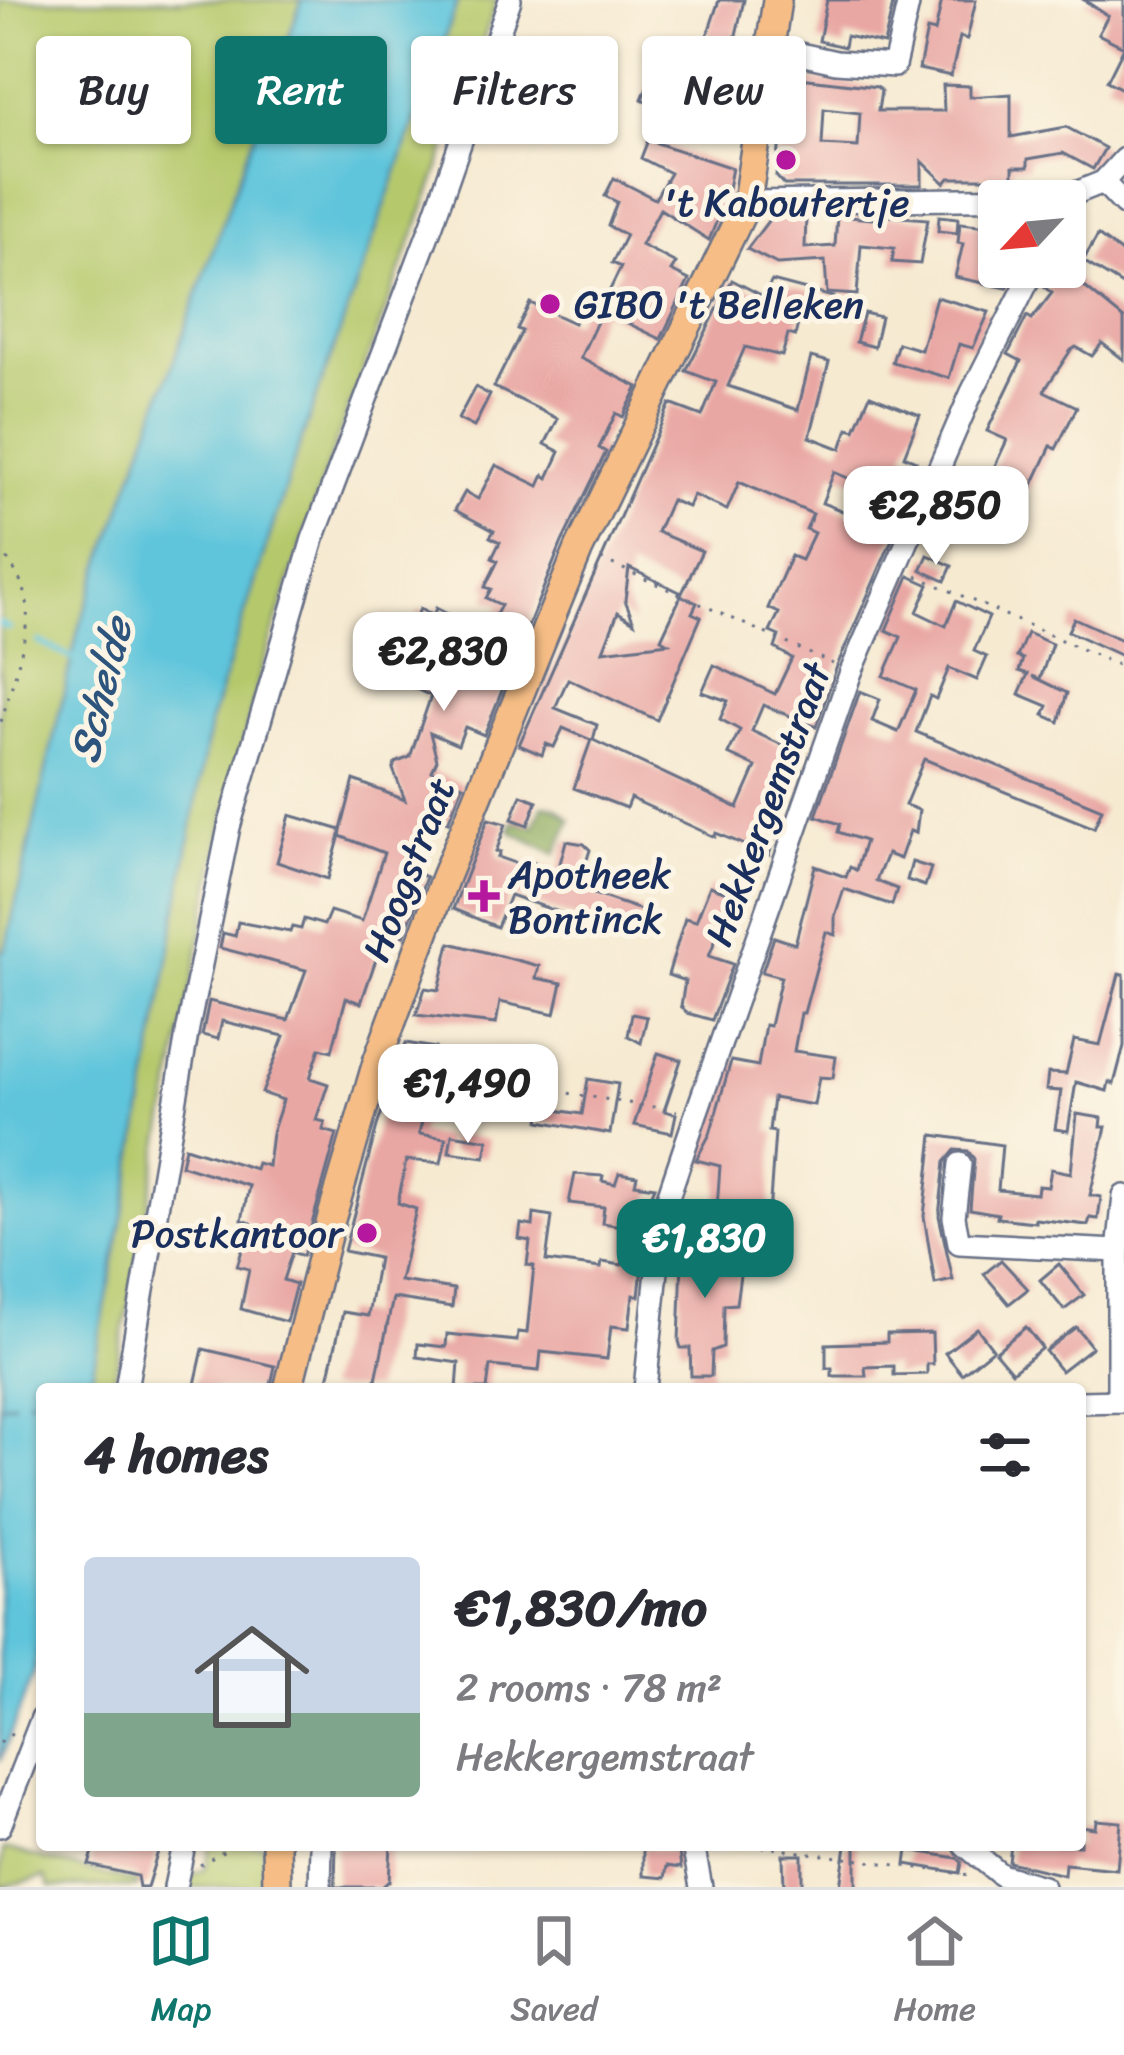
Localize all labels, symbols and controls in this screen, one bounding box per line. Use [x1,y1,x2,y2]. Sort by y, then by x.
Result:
chip: Buy [36,36,191,144]
chip: Rent [215,36,387,144]
chip: Filters [411,36,618,144]
chip: New [642,36,806,144]
marker: 't Kaboutertje [773,147,799,173]
place label: 't Kaboutertje [663,168,909,237]
north arrow [978,180,1086,288]
map controls [978,180,1086,288]
place label: GIBO 't Belleken [574,270,864,339]
marker: GIBO 't Belleken [537,291,563,317]
pin: €2,850 [838,466,1034,568]
text: €2,850 [871,470,1001,539]
water label: Schelde [47,607,155,770]
pin: €2,830 [346,612,542,714]
text: €2,830 [380,616,508,685]
street label: Hekkergemstraat [684,651,851,956]
street label: Hoogstraat [342,767,475,972]
place label: Apotheek Bontinck [507,840,671,954]
marker: Apotheek Bontinck [471,883,497,909]
pin: €1,490 [370,1044,566,1146]
text: €1,490 [405,1048,531,1117]
place label: Postkantoor [131,1199,345,1268]
pin: €1,830 [607,1199,803,1301]
text: €1,830 [644,1203,766,1272]
marker: Postkantoor [354,1220,380,1246]
text: 4 homes [84,1410,268,1500]
icon: filters [972,1422,1038,1488]
text: €1,830/mo [456,1563,707,1653]
icon: home [180,1605,324,1749]
text: 2 rooms · 78 m² [456,1653,722,1722]
text: Hekkergemstraat [456,1722,753,1791]
tab: Map [148,1908,214,2038]
tab: Saved [510,1908,597,2038]
tab: Home [893,1908,976,2038]

